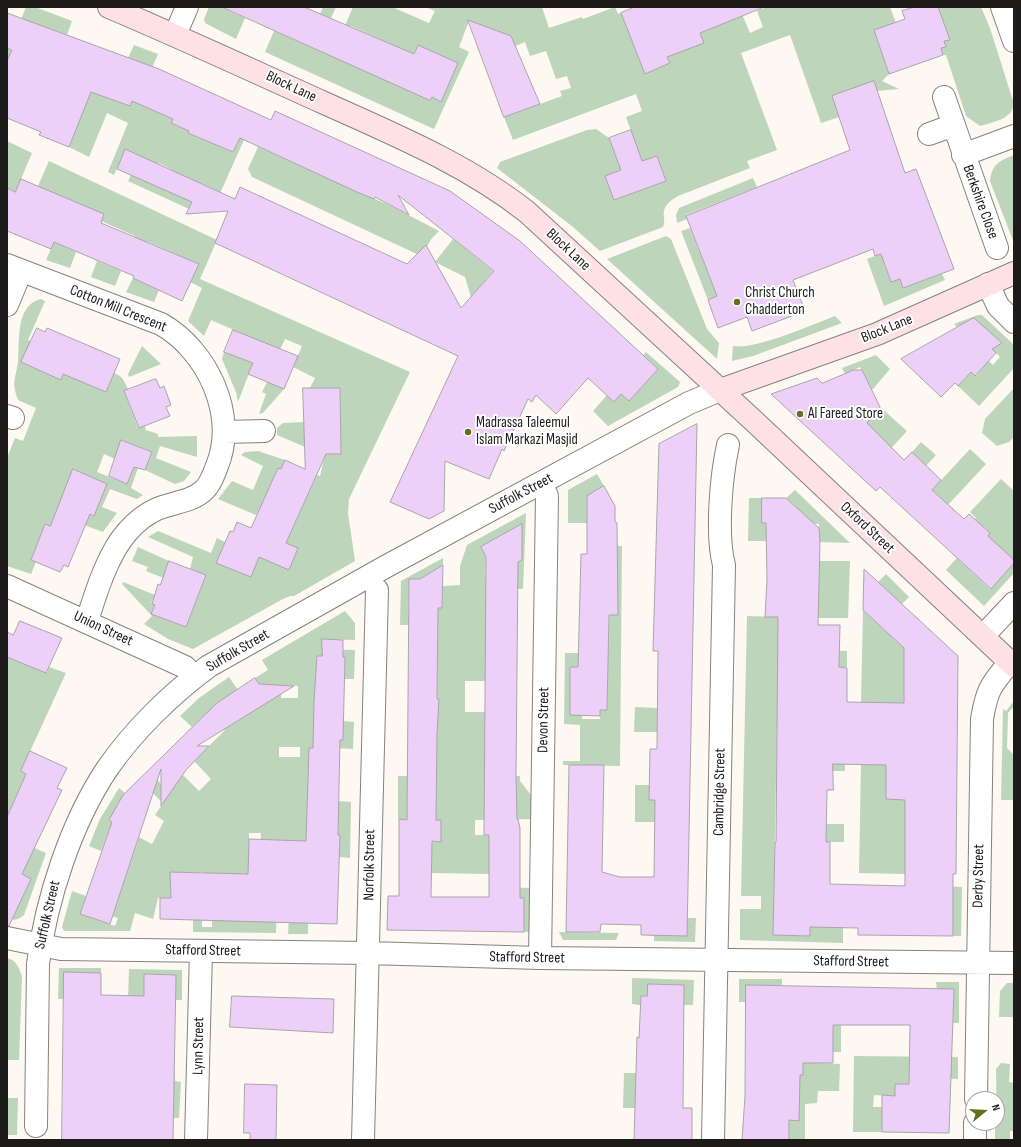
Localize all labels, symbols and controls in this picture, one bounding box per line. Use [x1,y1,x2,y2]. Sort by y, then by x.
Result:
street label: Block Lane [263,68,319,106]
street label: Berkshire Close [958,163,1002,241]
street label: Block Lane [542,225,594,275]
street label: Cotton Mill Crescent [67,281,169,337]
place label: Christ Church Chadderton [745,284,815,319]
marker: Christ Church Chadderton [732,297,742,307]
street label: Block Lane [859,311,915,347]
place label: Al Fareed Store [808,405,883,423]
marker: Al Fareed Store [795,409,805,419]
place label: Madrassa Taleemul Islam Markazi Masjid [476,414,578,449]
marker: Madrassa Taleemul Islam Markazi Masjid [463,427,473,437]
street label: Suffolk Street [486,470,556,518]
street label: Oxford Street [836,498,898,558]
street label: Union Street [71,607,135,651]
street label: Suffolk Street [203,626,273,676]
street label: Devon Street [534,687,554,753]
street label: Cambridge Street [710,748,730,836]
street label: Norfolk Street [360,829,380,901]
street label: Derby Street [969,844,989,908]
street label: Suffolk Street [31,879,65,951]
street label: Stafford Street [165,941,241,961]
street label: Stafford Street [489,948,565,968]
street label: Stafford Street [813,952,889,972]
street label: Lynn Street [189,1017,209,1075]
north arrow [965,1091,1005,1131]
text: N [989,1103,1003,1112]

